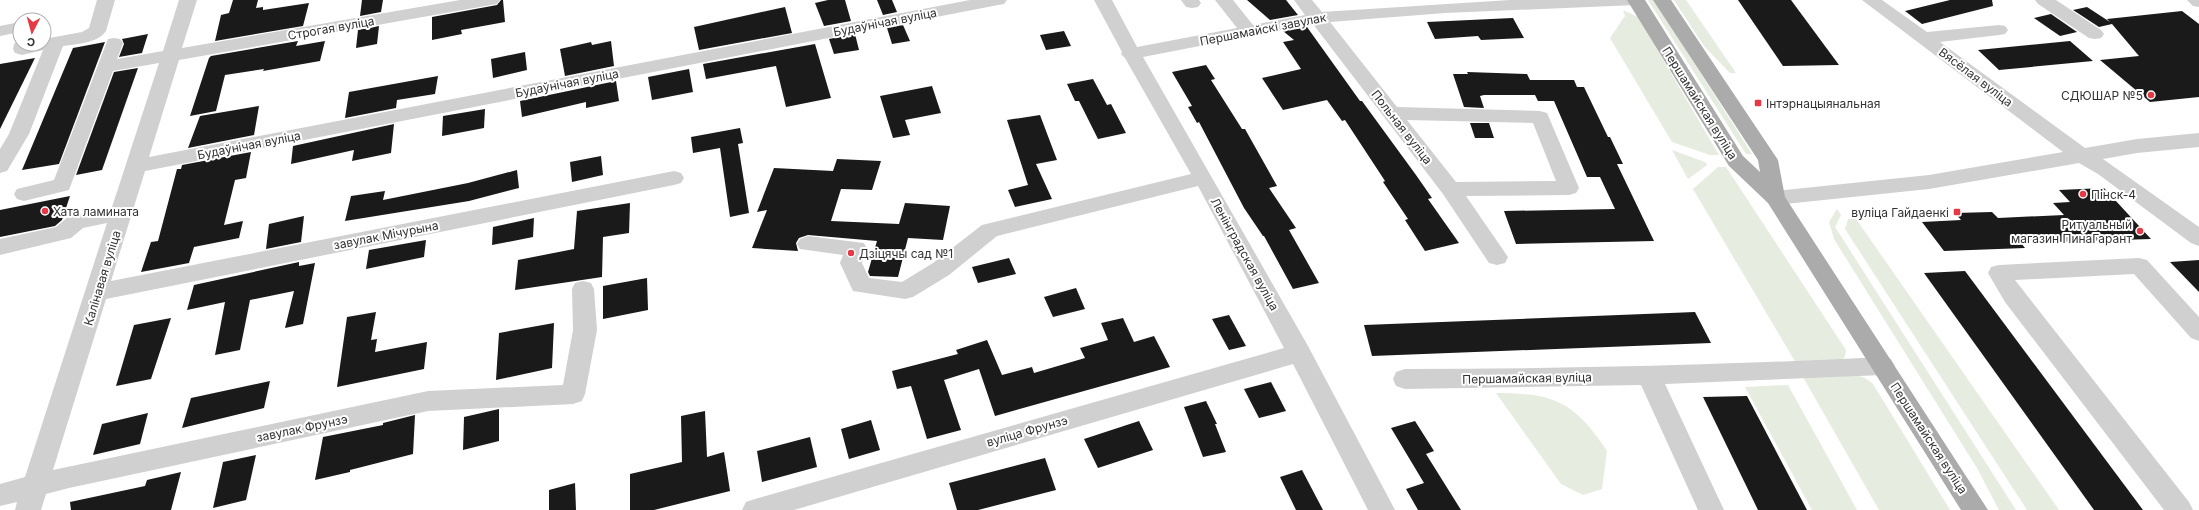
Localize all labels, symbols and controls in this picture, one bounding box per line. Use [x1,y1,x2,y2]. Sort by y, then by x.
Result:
street label: Будаўнічая вуліца [832,5,938,39]
street label: Першамайскі завулак [1199,9,1328,49]
north arrow [12,12,52,52]
street label: Строгая вуліца [286,13,376,43]
text: С [26,35,36,49]
street label: Першамайская вуліца [1659,44,1741,162]
street label: Вясёлая вуліца [1936,44,2016,110]
street label: Будаўнічая вуліца [514,66,620,100]
street label: Польная вуліца [1368,87,1436,167]
place label: СДЮШАР №5 [2061,88,2143,103]
marker: СДЮШАР №5 [2146,90,2156,100]
place label: Інтэрнацыянальная [1766,96,1880,111]
marker: Інтэрнацыянальная [1753,98,1763,108]
street label: Будаўнічая вуліца [196,128,302,162]
place label: Пінск-4 [2091,187,2136,202]
marker: Пінск-4 [2078,189,2088,199]
street label: Ленінградская вуліца [1208,195,1282,313]
place label: Хата ламината [53,204,139,219]
place label: вуліца Гайдаенкі [1851,205,1949,220]
marker: Хата ламината [40,206,50,216]
marker: вуліца Гайдаенкі [1952,207,1962,217]
street label: завулак Мічурына [332,217,440,253]
place label: Ритуальный магазин ПинаГарант [2011,217,2132,246]
marker: Ритуальный магазин ПинаГарант [2135,226,2145,236]
street label: Калінавая вуліца [80,229,124,327]
place label: Дзіцячы сад №1 [859,246,953,261]
marker: Дзіцячы сад №1 [846,248,856,258]
street label: Першамайская вуліца [1462,369,1592,387]
street label: Першамайская вуліца [1887,379,1971,497]
street label: завулак Фрунзэ [255,411,349,445]
street label: вуліца Фрунзэ [985,412,1069,450]

